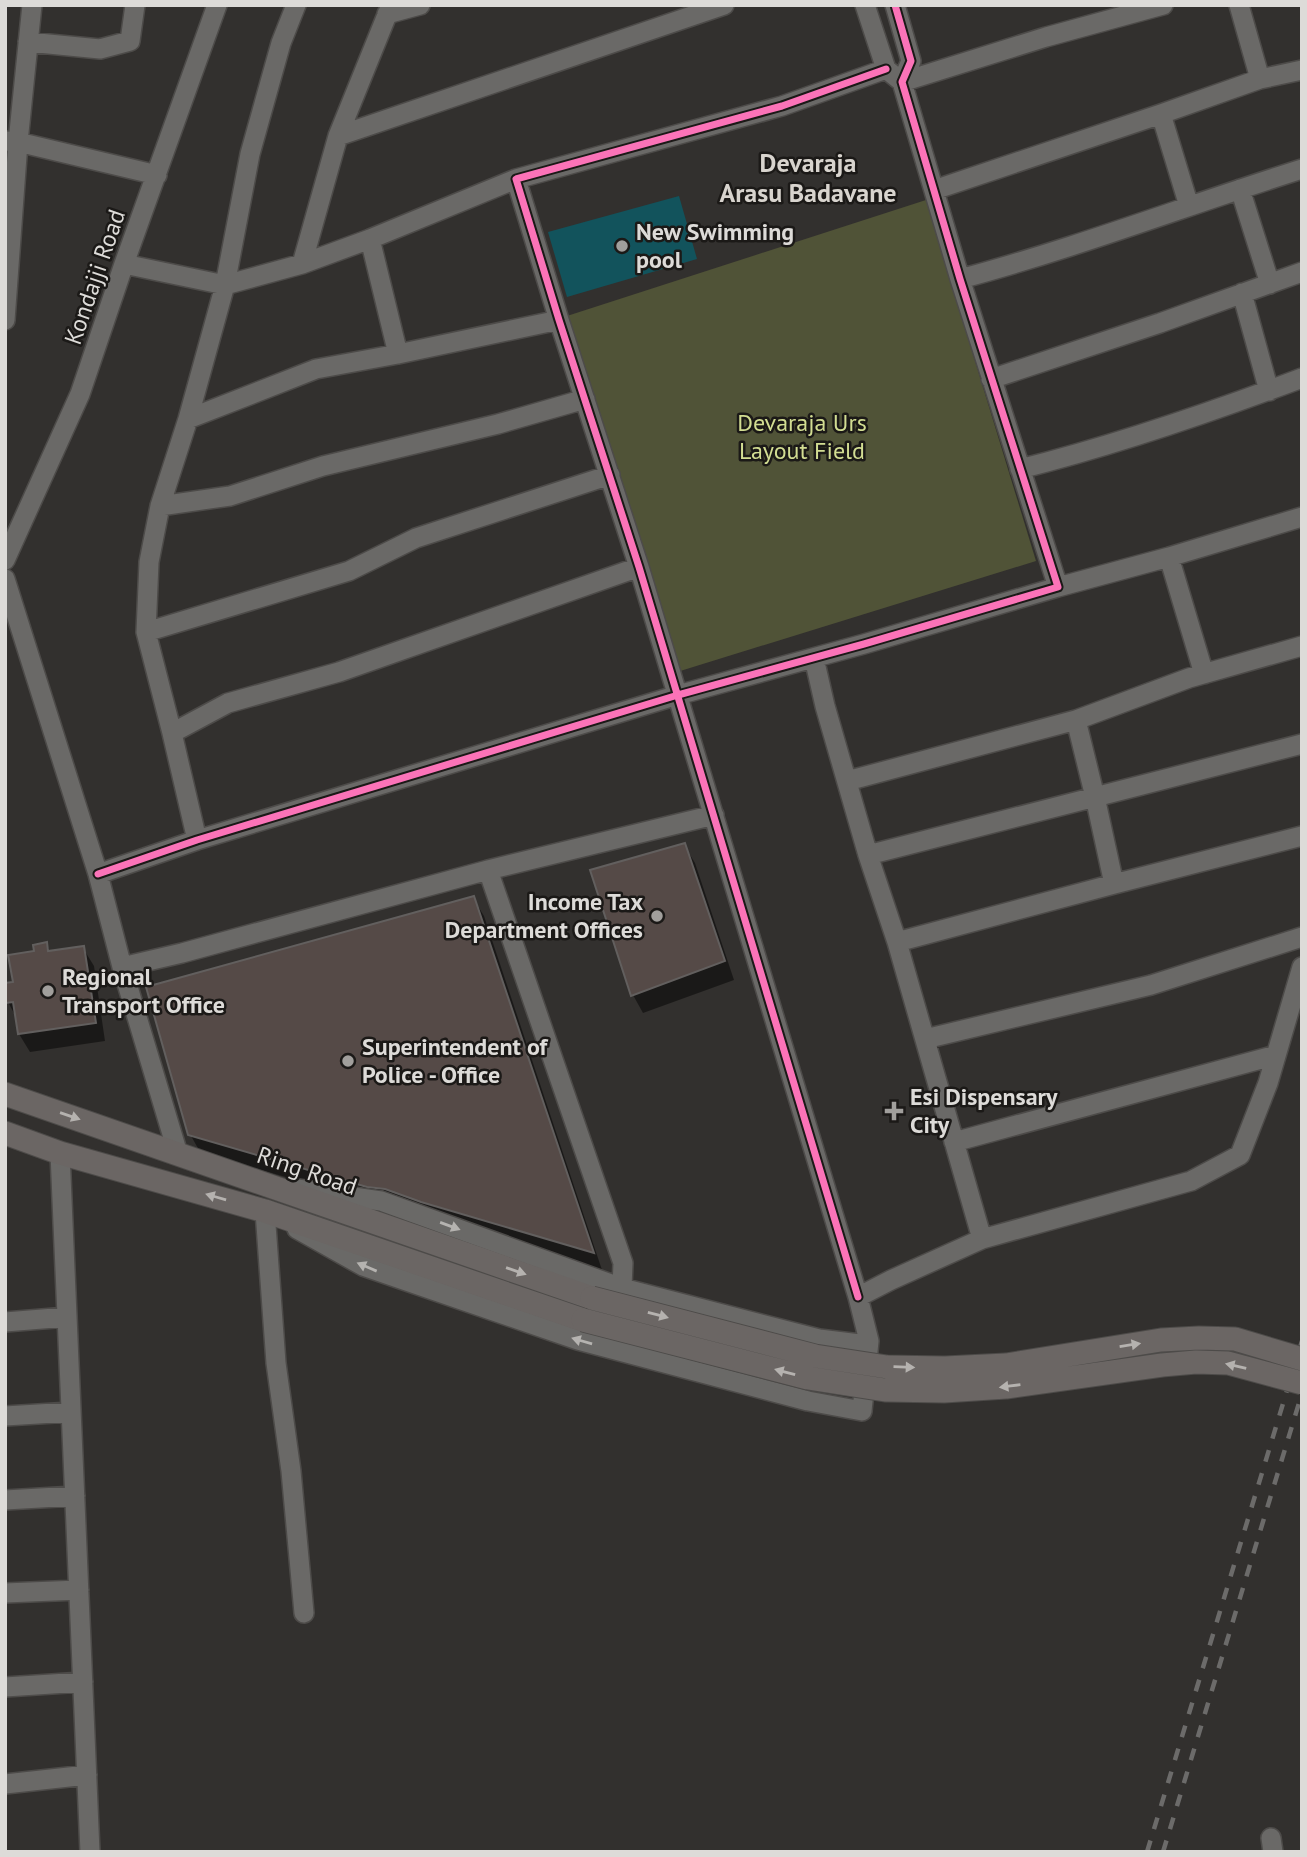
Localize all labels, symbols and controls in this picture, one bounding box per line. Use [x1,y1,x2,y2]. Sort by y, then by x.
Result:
district label: Devaraja Arasu Badavane [719,146,897,209]
street label: Kondajji Road [57,205,132,348]
place label: New Swimming pool [636,216,794,275]
marker: New Swimming pool [614,238,630,254]
park label: Devaraja Urs Layout Field [737,407,867,466]
place label: Income Tax Department Offices [445,886,643,945]
marker: Income Tax Department Offices [649,908,665,924]
place label: Regional Transport Office [62,961,225,1020]
marker: Regional Transport Office [40,983,56,999]
place label: Superintendent of Police - Office [362,1031,549,1090]
marker: Superintendent of Police - Office [340,1053,356,1069]
place label: Esi Dispensary City [910,1081,1058,1140]
marker: Esi Dispensary City [884,1101,904,1121]
one-way arrow [59,1111,80,1122]
street label: Ring Road [253,1139,361,1202]
one-way arrow [205,1192,226,1202]
one-way arrow [440,1221,461,1232]
one-way arrow [356,1261,377,1272]
one-way arrow [506,1266,527,1277]
one-way arrow [647,1310,669,1321]
one-way arrow [571,1335,592,1345]
one-way arrow [1119,1339,1141,1350]
one-way arrow [1225,1360,1247,1371]
one-way arrow [894,1361,916,1373]
one-way arrow [774,1367,795,1377]
one-way arrow [999,1381,1021,1392]

